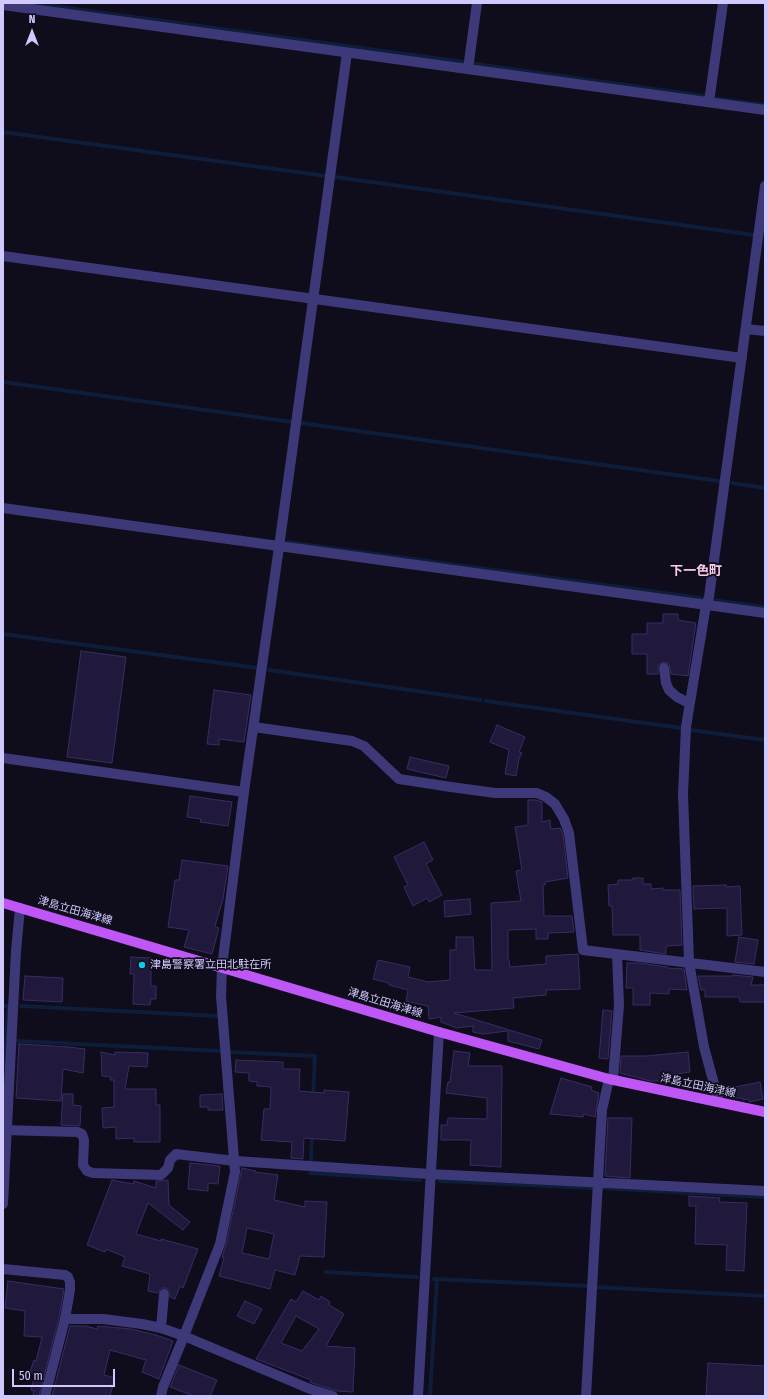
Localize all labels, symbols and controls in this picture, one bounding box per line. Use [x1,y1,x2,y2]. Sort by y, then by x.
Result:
north arrow [12,12,52,52]
text: N [29,13,35,26]
district label: 下一色町 [670,563,722,579]
street label: 津島立田海津線 [36,894,114,928]
place label: 津島警察署立田北駐在所 [150,958,271,972]
marker: 津島警察署立田北駐在所 [137,960,147,970]
street label: 津島立田海津線 [346,985,424,1021]
street label: 津島立田海津線 [659,1072,737,1100]
scale bar [14,1361,117,1387]
text: 50 m [19,1369,43,1383]

